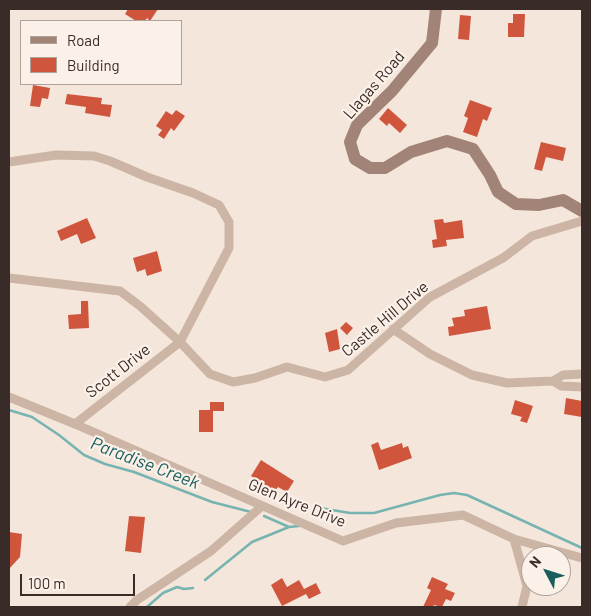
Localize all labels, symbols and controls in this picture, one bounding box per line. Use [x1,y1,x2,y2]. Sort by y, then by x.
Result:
legend [20,20,182,85]
text: Road [67,31,100,49]
street label: Llagas Road [339,47,409,123]
text: Building [67,56,120,74]
street label: Castle Hill Drive [338,277,432,361]
street label: Scott Drive [82,340,154,402]
water label: Paradise Creek [88,432,202,494]
street label: Glen Ayre Drive [245,475,349,531]
north arrow [521,546,571,596]
text: N [525,553,544,571]
scale bar [22,564,138,596]
text: 100 m [28,574,66,592]

